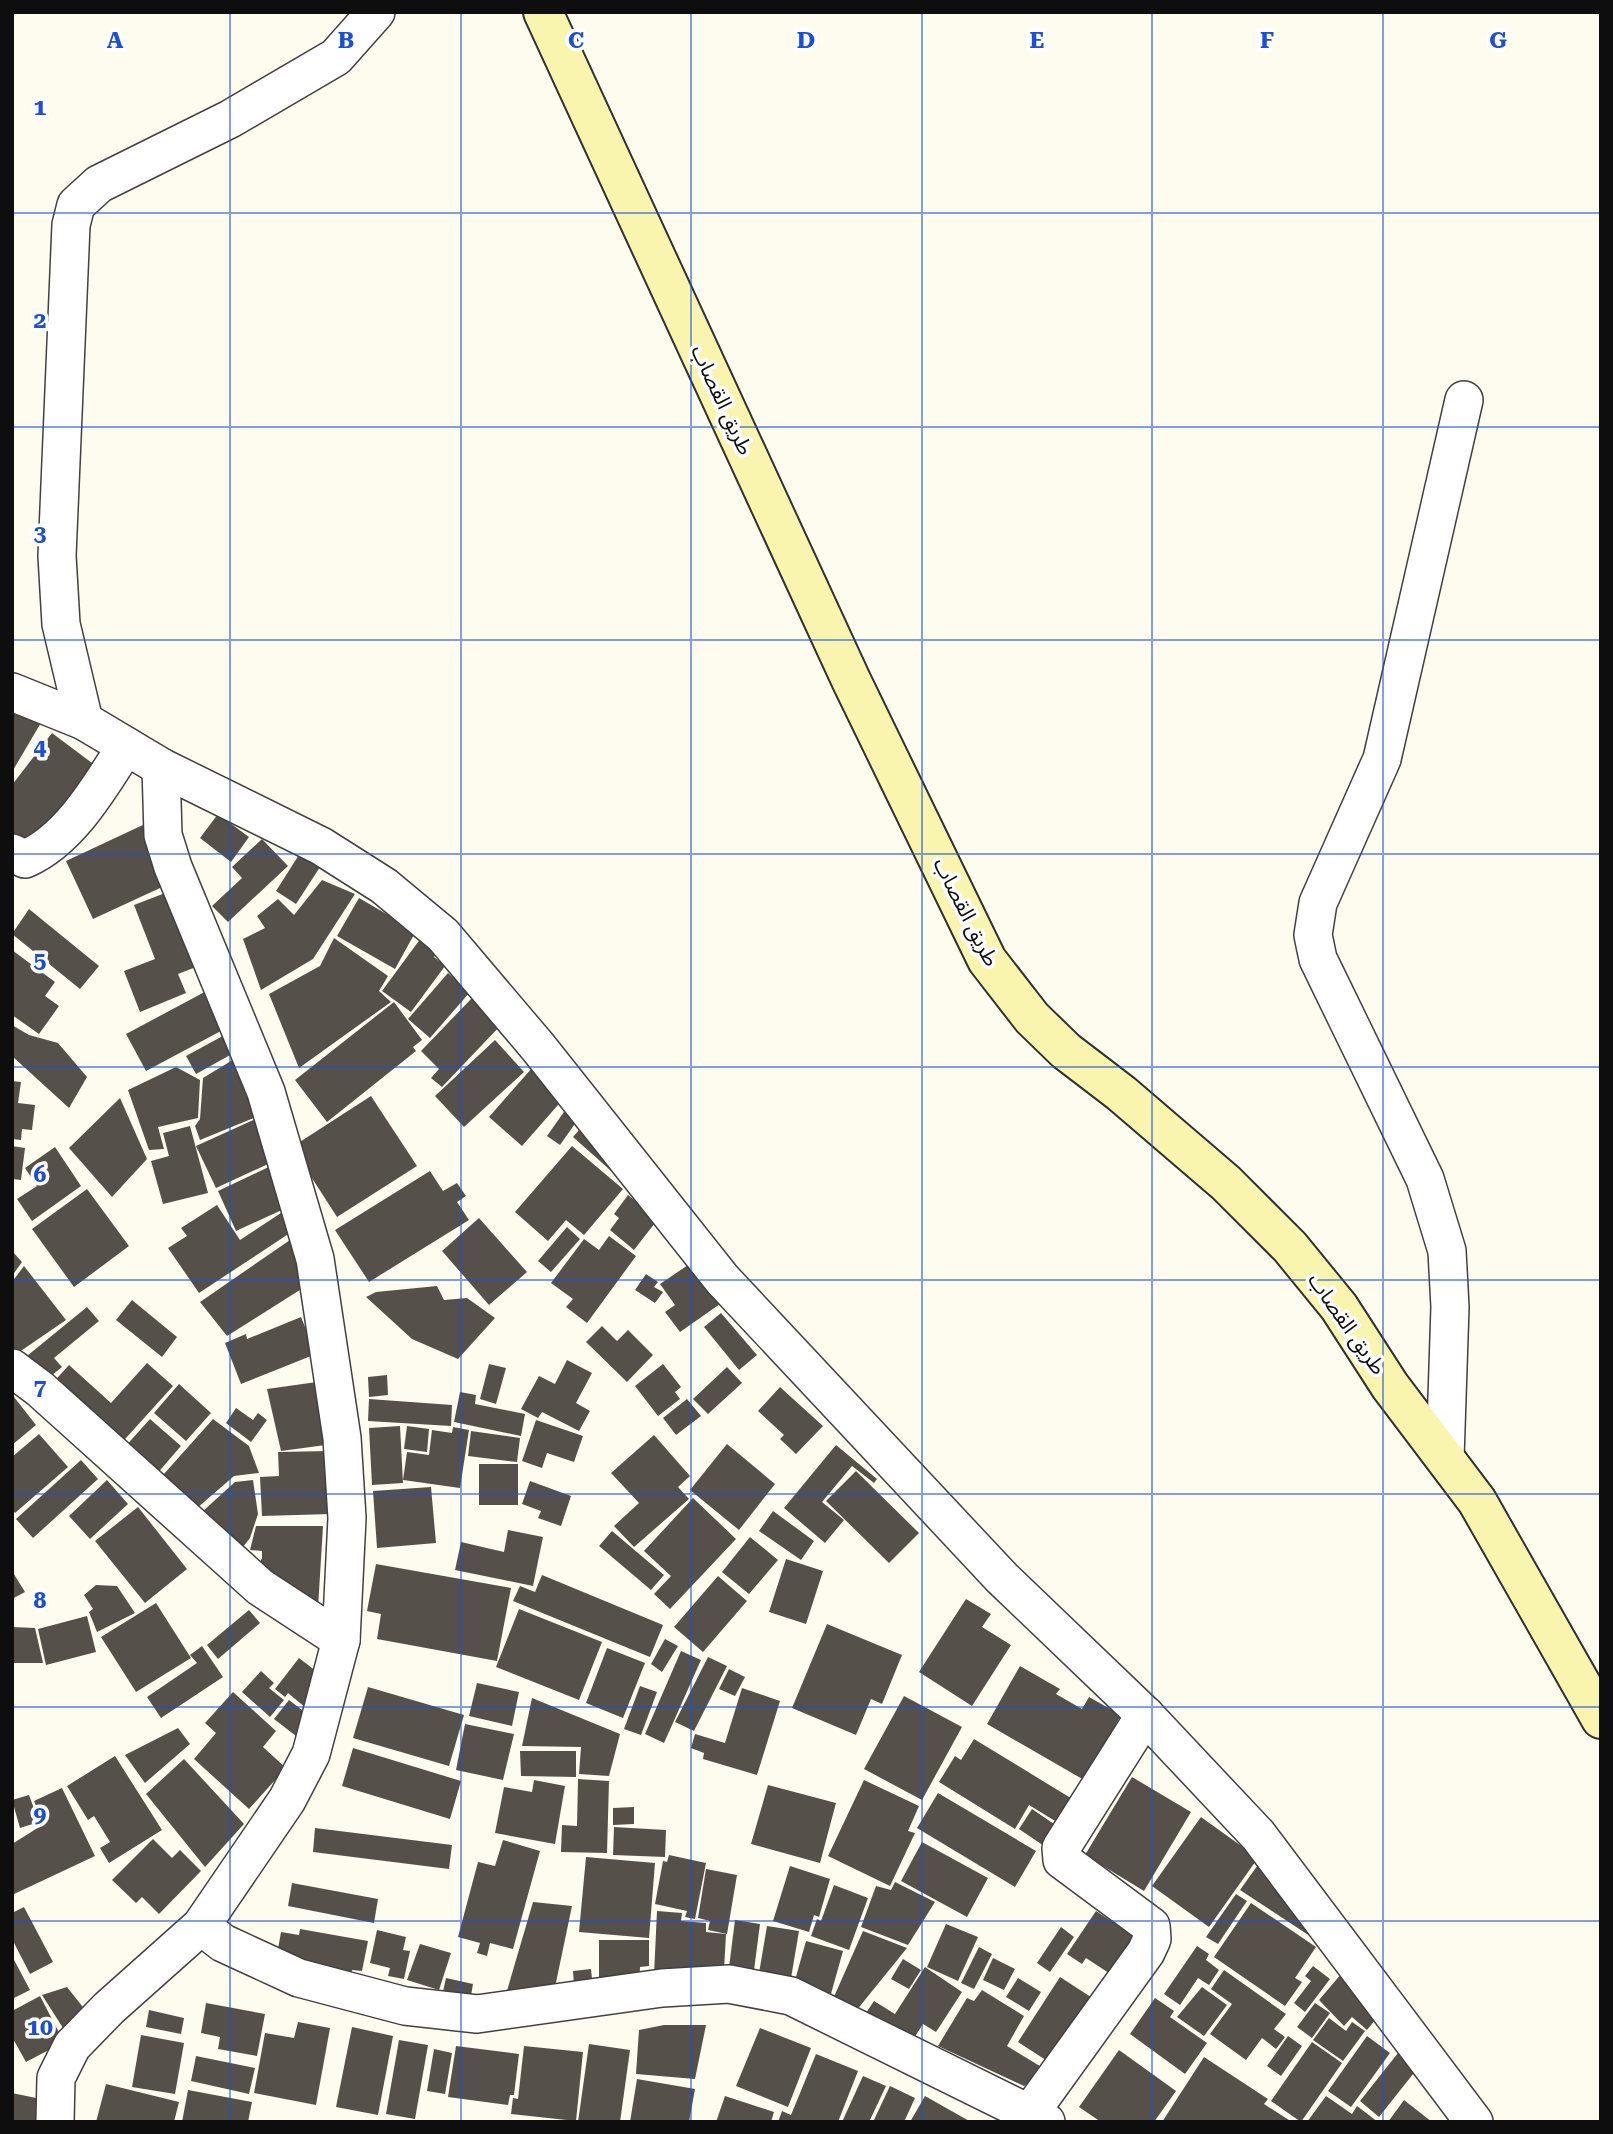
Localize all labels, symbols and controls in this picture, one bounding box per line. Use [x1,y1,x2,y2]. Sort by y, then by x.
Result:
text: A [107,27,124,54]
text: B [338,27,354,54]
text: C [568,27,584,54]
text: D [797,27,815,54]
text: E [1030,27,1044,54]
text: F [1260,27,1274,54]
text: G [1489,27,1507,54]
text: 1 [34,94,47,121]
text: 2 [34,307,46,334]
street label: طريق القصاب [685,341,758,459]
text: 3 [34,520,47,547]
text: 4 [34,734,47,761]
street label: طريق القصاب [928,854,1004,971]
text: 5 [34,947,47,974]
text: 6 [34,1161,47,1188]
street label: طريق القصاب [1302,1269,1391,1380]
text: 7 [34,1374,47,1401]
text: 8 [34,1587,47,1614]
text: 9 [34,1801,47,1828]
text: 10 [27,2014,53,2041]

